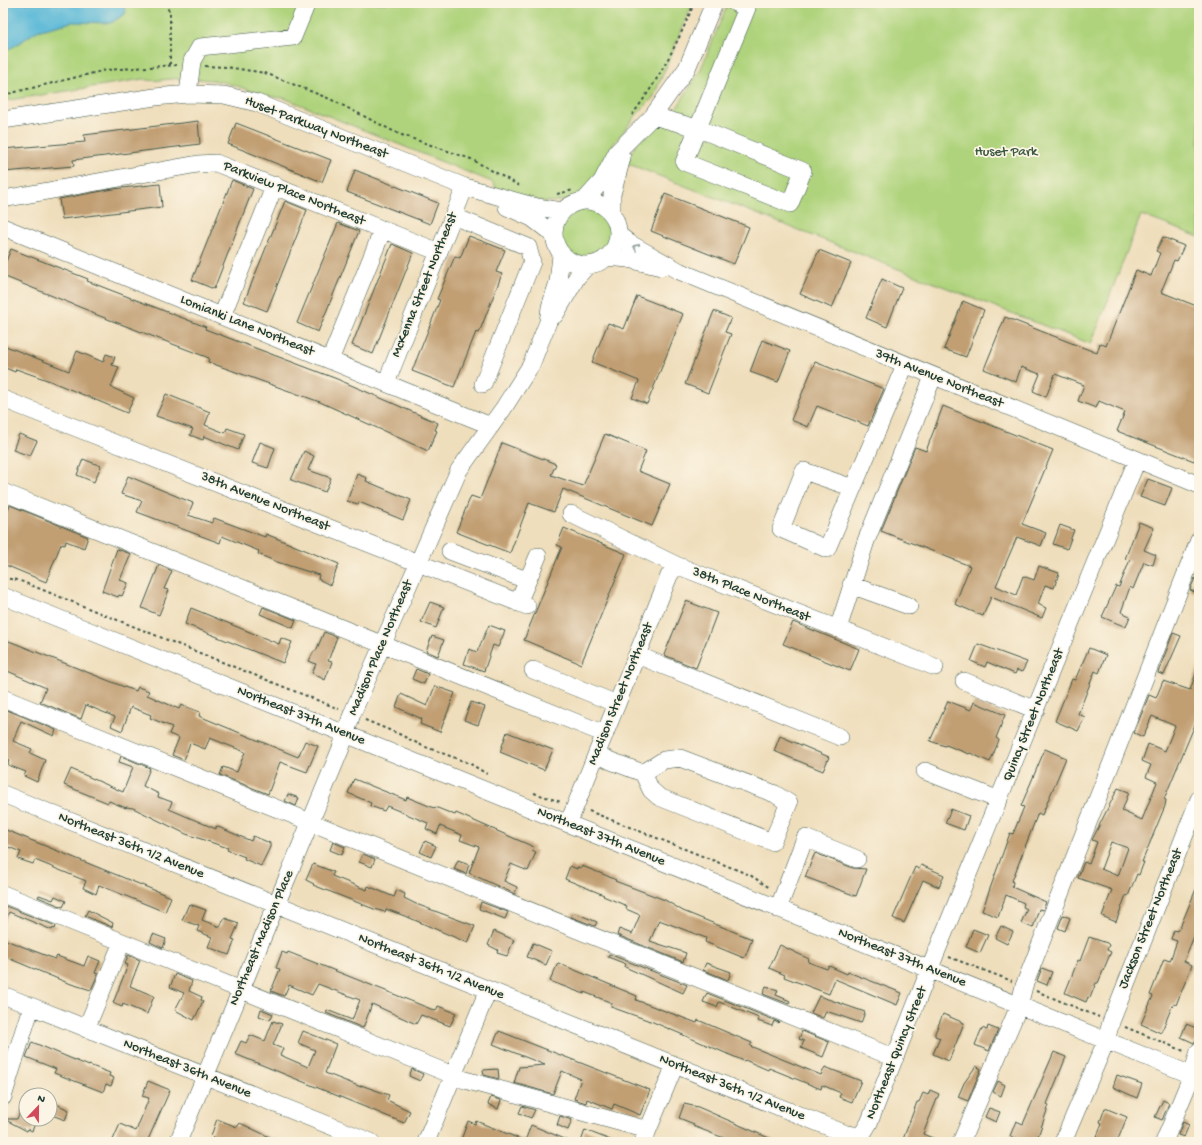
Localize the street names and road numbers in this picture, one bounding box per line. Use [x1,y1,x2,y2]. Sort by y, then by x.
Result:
street label: Huset Parkway Northeast [242,93,391,164]
street label: Parkview Place Northeast [220,157,369,231]
street label: McKenna Street Northeast [388,209,462,360]
street label: Lomianki Lane Northeast [178,291,318,361]
street label: 39th Avenue Northeast [872,345,1007,413]
street label: 38th Avenue Northeast [197,468,333,536]
street label: 38th Place Northeast [689,563,814,627]
street label: Madison Place Northeast [345,577,418,718]
street label: Madison Street Northeast [585,619,658,768]
street label: Quincy Street Northeast [1000,645,1069,784]
street label: Northeast 37th Avenue [234,682,368,750]
street label: Northeast 37th Avenue [534,803,668,871]
street label: Northeast 36th 1/2 Avenue [55,809,207,883]
street label: Jackson Street Northeast [1115,845,1187,992]
street label: Northeast Madison Place [226,867,299,1008]
street label: Northeast 37th Avenue [835,924,969,992]
street label: Northeast 36th 1/2 Avenue [355,930,507,1004]
street label: Northeast Quincy Street [863,983,932,1122]
street label: Northeast 36th Avenue [120,1035,254,1103]
street label: Northeast 36th 1/2 Avenue [656,1051,808,1125]

